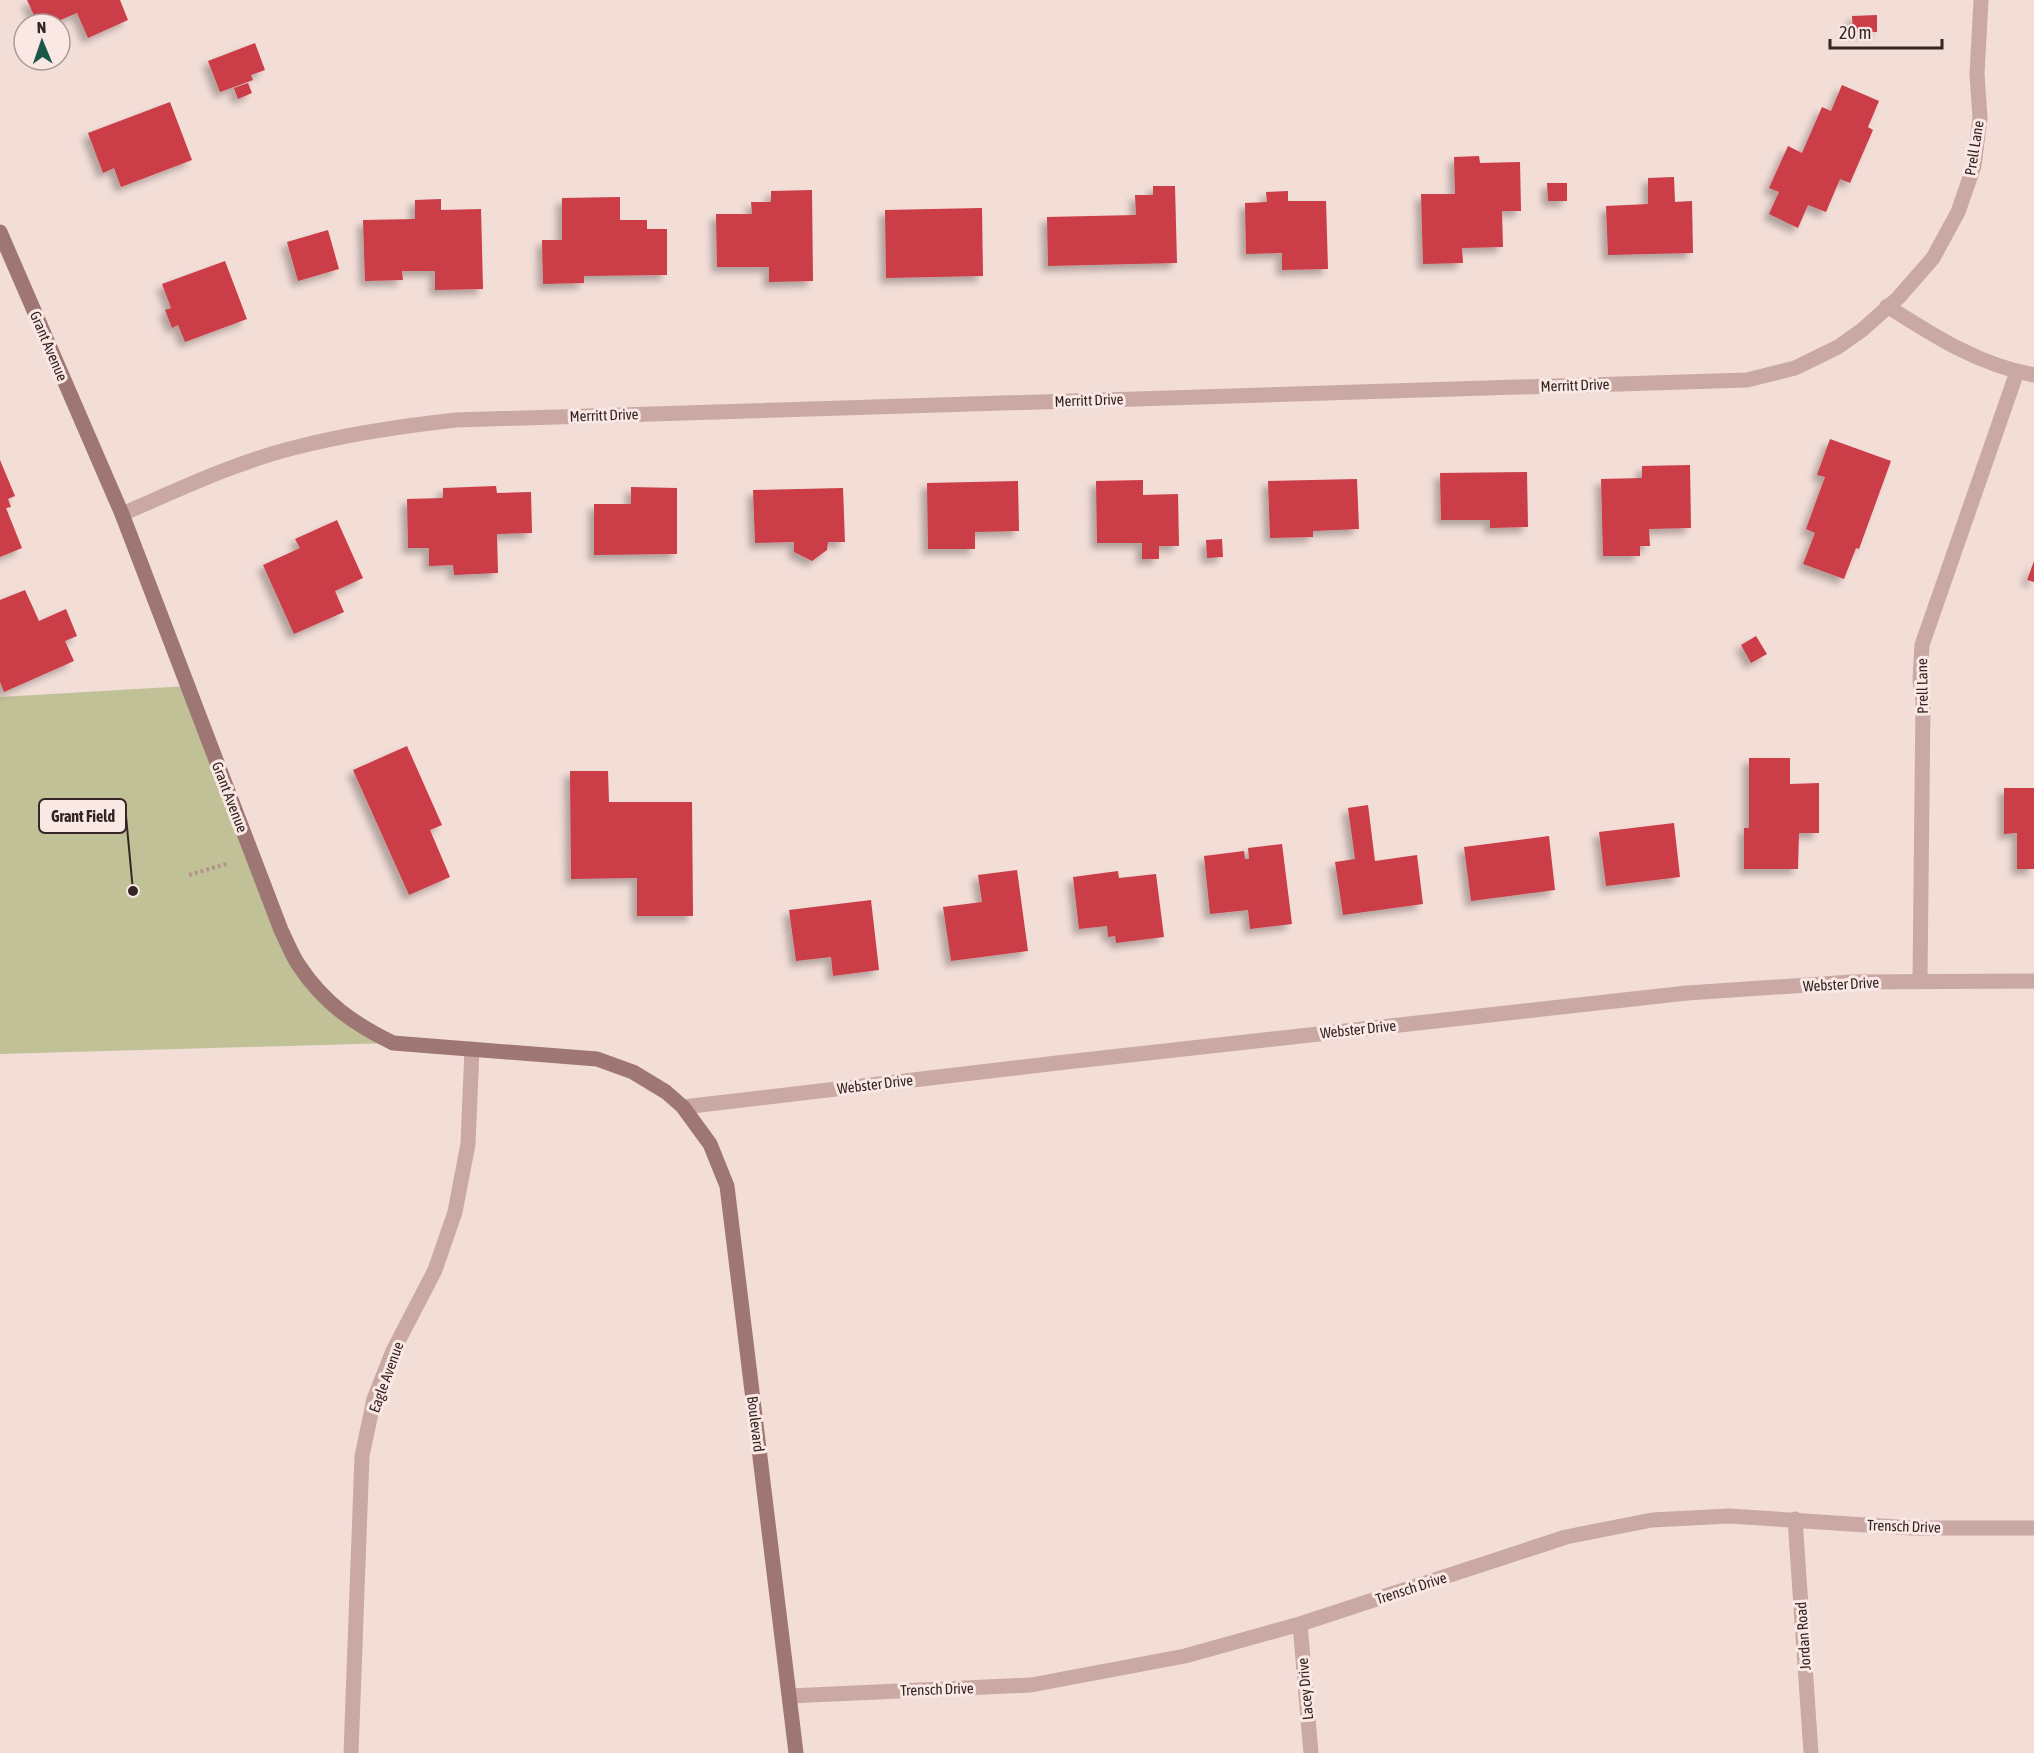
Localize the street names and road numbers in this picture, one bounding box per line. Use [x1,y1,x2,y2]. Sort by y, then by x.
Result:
street label: Prell Lane [1961,119,1987,177]
street label: Grant Avenue [27,309,71,384]
street label: Merritt Drive [1540,375,1610,395]
street label: Merritt Drive [1054,390,1124,410]
street label: Merritt Drive [569,405,639,425]
street label: Prell Lane [1913,658,1931,714]
street label: Grant Avenue [209,759,251,835]
street label: Webster Drive [1802,974,1880,994]
street label: Webster Drive [1319,1017,1397,1041]
street label: Webster Drive [836,1071,914,1097]
street label: Eagle Avenue [365,1339,407,1415]
street label: Boulevard [744,1395,768,1453]
street label: Trensch Drive [1867,1516,1941,1536]
street label: Trensch Drive [1373,1569,1449,1607]
street label: Jordan Road [1792,1601,1814,1671]
street label: Lacey Drive [1294,1657,1316,1721]
street label: Trensch Drive [900,1679,974,1699]

